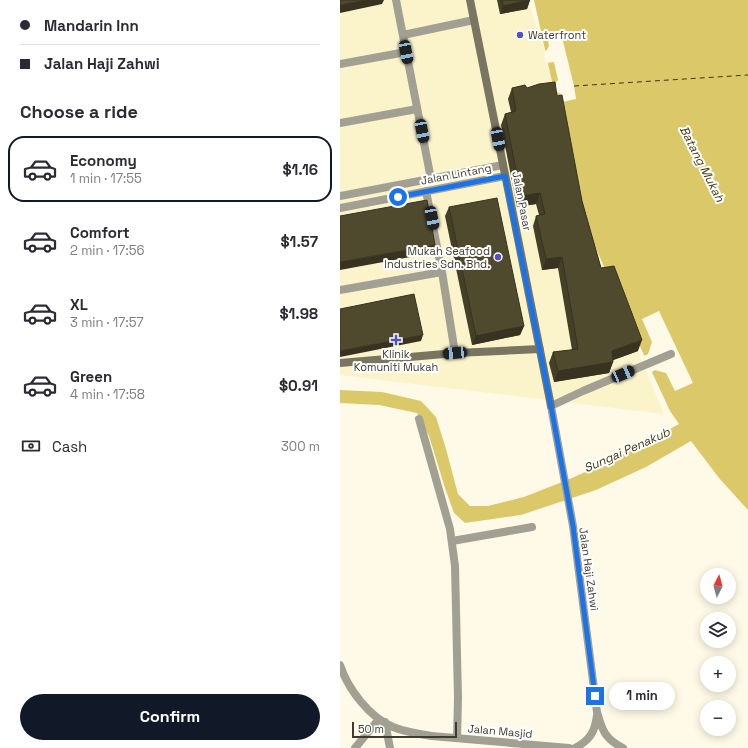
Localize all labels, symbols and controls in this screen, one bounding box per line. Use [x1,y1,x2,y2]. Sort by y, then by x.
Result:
text: Mandarin Inn [44,16,139,35]
place label: Waterfront [528,28,586,42]
marker: Waterfront [515,30,525,40]
car [398,39,414,65]
text: Jalan Haji Zahwi [44,54,160,73]
text: Choose a ride [20,100,138,123]
car [414,118,430,144]
water label: Batang Mukah [676,123,728,205]
car [490,126,506,152]
icon: car [22,151,58,187]
text: Economy [70,151,137,170]
text: $1.16 [282,160,318,179]
street label: Jalan Lintang [420,160,492,188]
text: 1 min · 17:55 [70,170,142,187]
street label: Jalan Pasar [509,170,535,232]
route start [389,188,407,206]
car [424,205,440,231]
icon: car [22,223,58,259]
text: Comfort [70,223,130,242]
text: $1.57 [281,232,318,251]
text: 2 min · 17:56 [70,242,144,259]
place label: Mukah Seafood Industries Sdn. Bhd. [384,244,490,271]
marker: Mukah Seafood Industries Sdn. Bhd. [493,252,503,262]
icon: car [22,295,58,331]
text: XL [70,295,88,314]
text: $1.98 [279,304,318,323]
text: 3 min · 17:57 [70,314,144,331]
marker: Klinik Komuniti Mukah [390,334,402,346]
car [443,346,467,360]
place label: Klinik Komuniti Mukah [354,347,438,374]
car [610,364,636,384]
icon: car [22,367,58,403]
text: Green [70,367,112,386]
text: $0.91 [279,376,318,395]
text: 4 min · 17:58 [70,386,145,403]
water label: Sungai Penakub [581,423,674,476]
icon: cash [20,435,42,457]
text: Cash [52,437,87,456]
text: 300 m [281,438,320,455]
street label: Jalan Haji Zahwi [576,527,602,612]
north arrow [700,568,736,604]
map controls [700,568,736,736]
button: layers [700,612,736,648]
button: + [700,656,736,692]
callout: 1 min [609,682,675,710]
route end [586,687,604,705]
text: 1 min [626,687,658,704]
button: Confirm [20,694,320,740]
button: − [700,700,736,736]
scale bar [352,720,457,739]
street label: Jalan Masjid [467,721,533,741]
text: 50 m [358,722,384,736]

